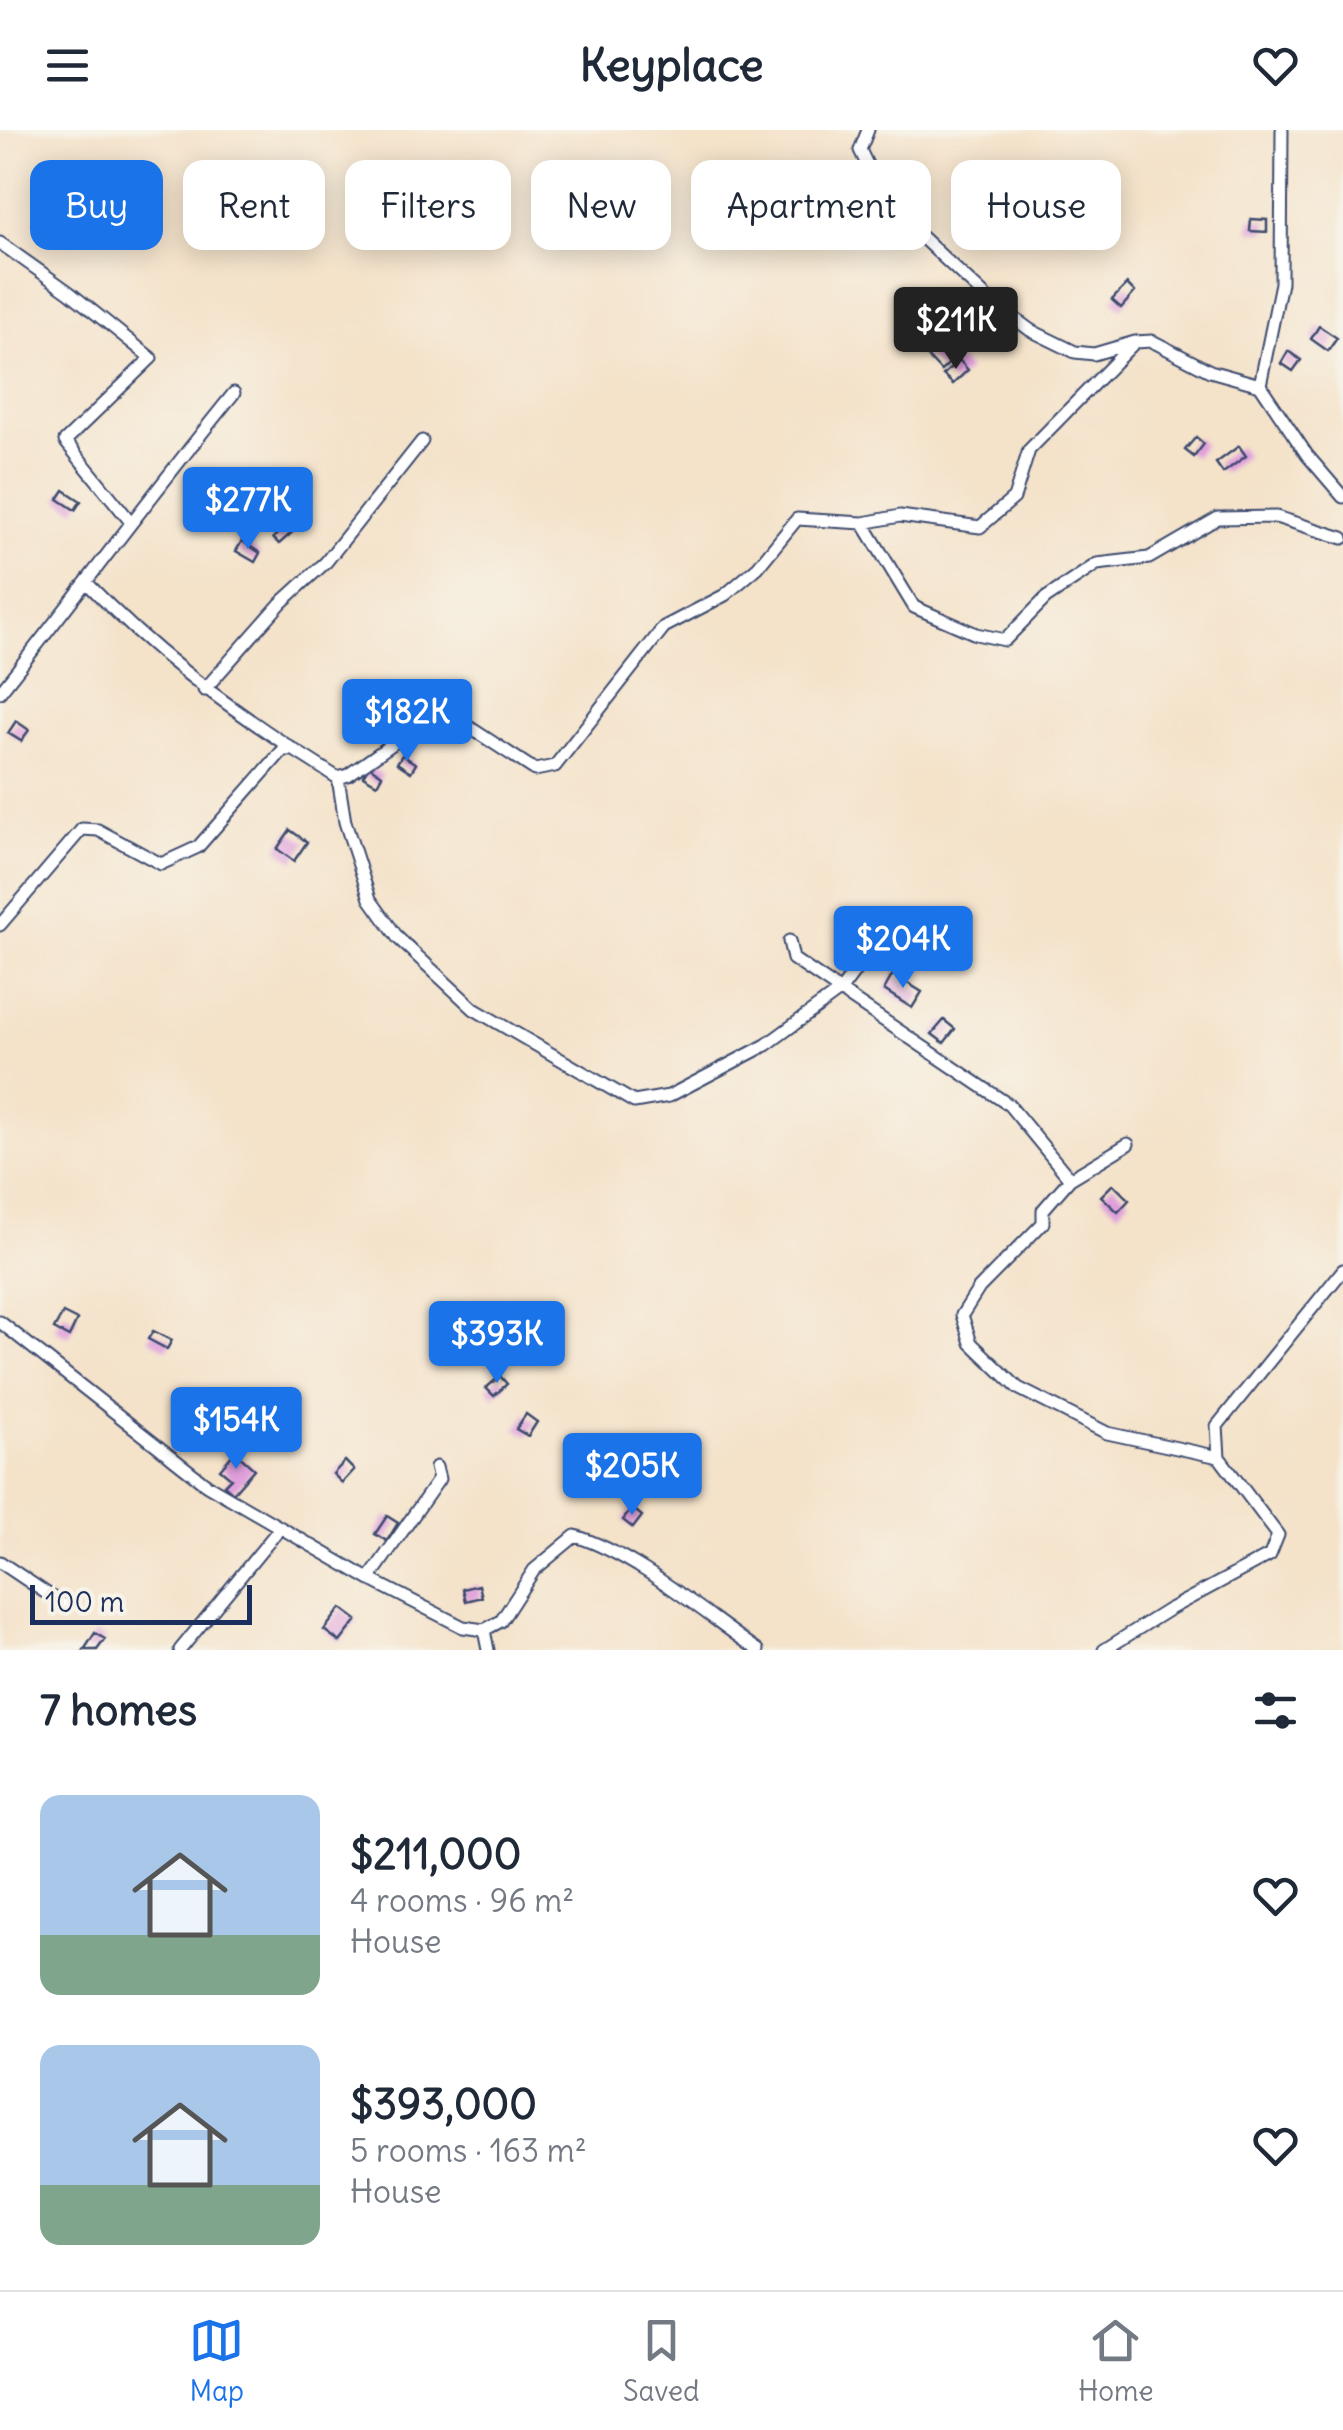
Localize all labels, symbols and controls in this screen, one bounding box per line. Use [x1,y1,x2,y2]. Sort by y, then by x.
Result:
text: Keyplace [579,37,764,93]
icon: menu [40,38,95,93]
icon: heart [1248,38,1303,93]
chip: Buy [30,160,163,250]
chip: Rent [183,160,325,250]
chip: Filters [345,160,511,250]
chip: New [531,160,671,250]
chip: Apartment [691,160,931,250]
chip: House [951,160,1121,250]
pin: $211K [886,287,1026,372]
text: $211K [916,299,996,340]
pin: $277K [178,467,318,552]
text: $277K [205,479,291,520]
pin: $182K [337,679,477,764]
text: $182K [364,691,450,732]
pin: $204K [833,906,973,991]
text: $204K [856,918,950,959]
pin: $393K [427,1301,567,1386]
text: $393K [451,1313,543,1354]
pin: $154K [166,1387,306,1472]
text: $154K [193,1399,279,1440]
pin: $205K [562,1433,702,1518]
text: $205K [585,1445,679,1486]
scale bar [30,1580,252,1624]
text: 100 m [45,1584,124,1620]
icon: filters [1248,1683,1303,1738]
text: 7 homes [40,1684,197,1736]
text: $211,000 [350,1828,521,1880]
icon: home [120,1835,240,1955]
icon: heart [1248,1868,1303,1923]
text: 4 rooms · 96 m² [350,1880,574,1921]
text: House [350,1921,441,1962]
text: $393,000 [350,2078,537,2130]
icon: home [120,2085,240,2205]
icon: heart [1248,2118,1303,2173]
text: 5 rooms · 163 m² [350,2130,587,2171]
text: House [350,2171,441,2212]
tab: Map [189,2313,244,2409]
tab: Saved [623,2313,700,2409]
tab: Home [1078,2313,1154,2409]

